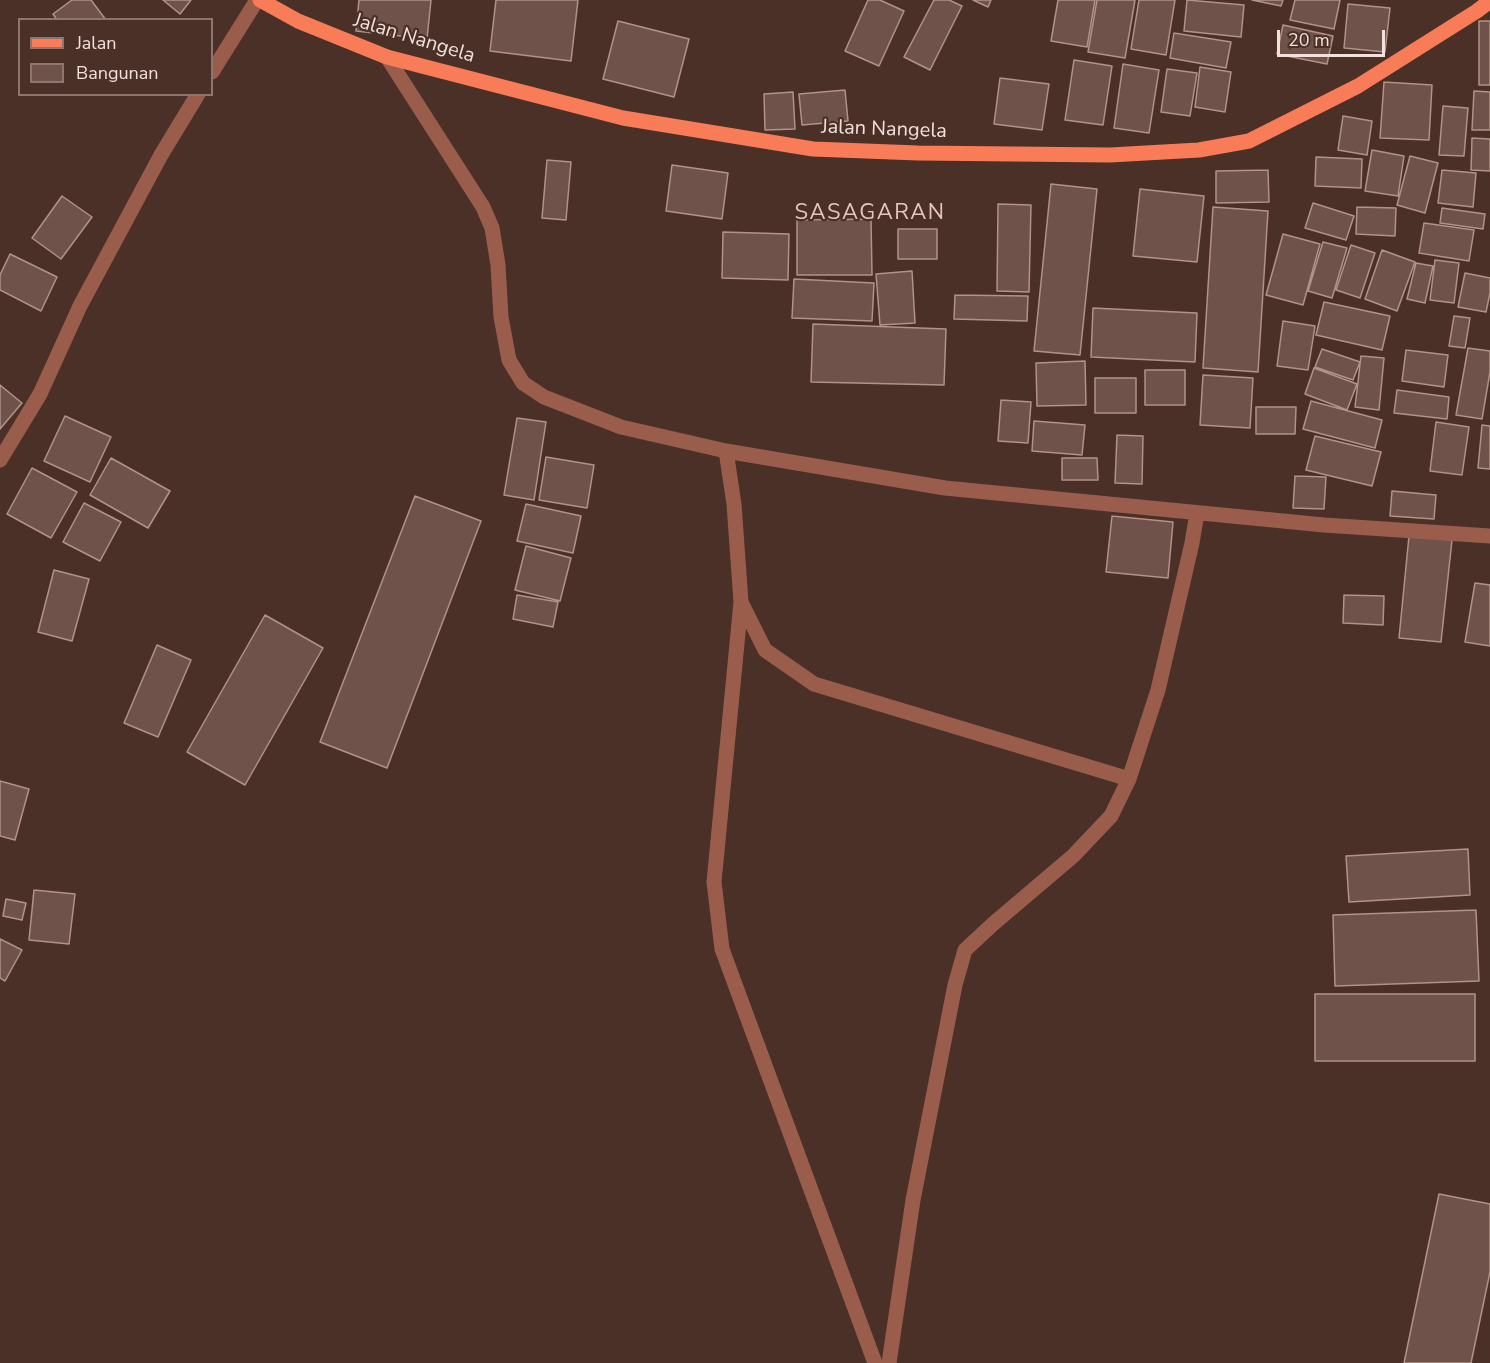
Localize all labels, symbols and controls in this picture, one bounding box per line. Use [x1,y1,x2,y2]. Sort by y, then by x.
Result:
street label: Jalan Nangela [350,9,478,69]
legend [18,18,213,96]
scale bar [1280,18,1388,56]
text: 20 m [1288,28,1330,52]
text: Jalan [76,31,116,55]
text: Bangunan [76,61,159,85]
street label: Jalan Nangela [821,116,947,144]
district label: SASAGARAN [795,201,945,227]

